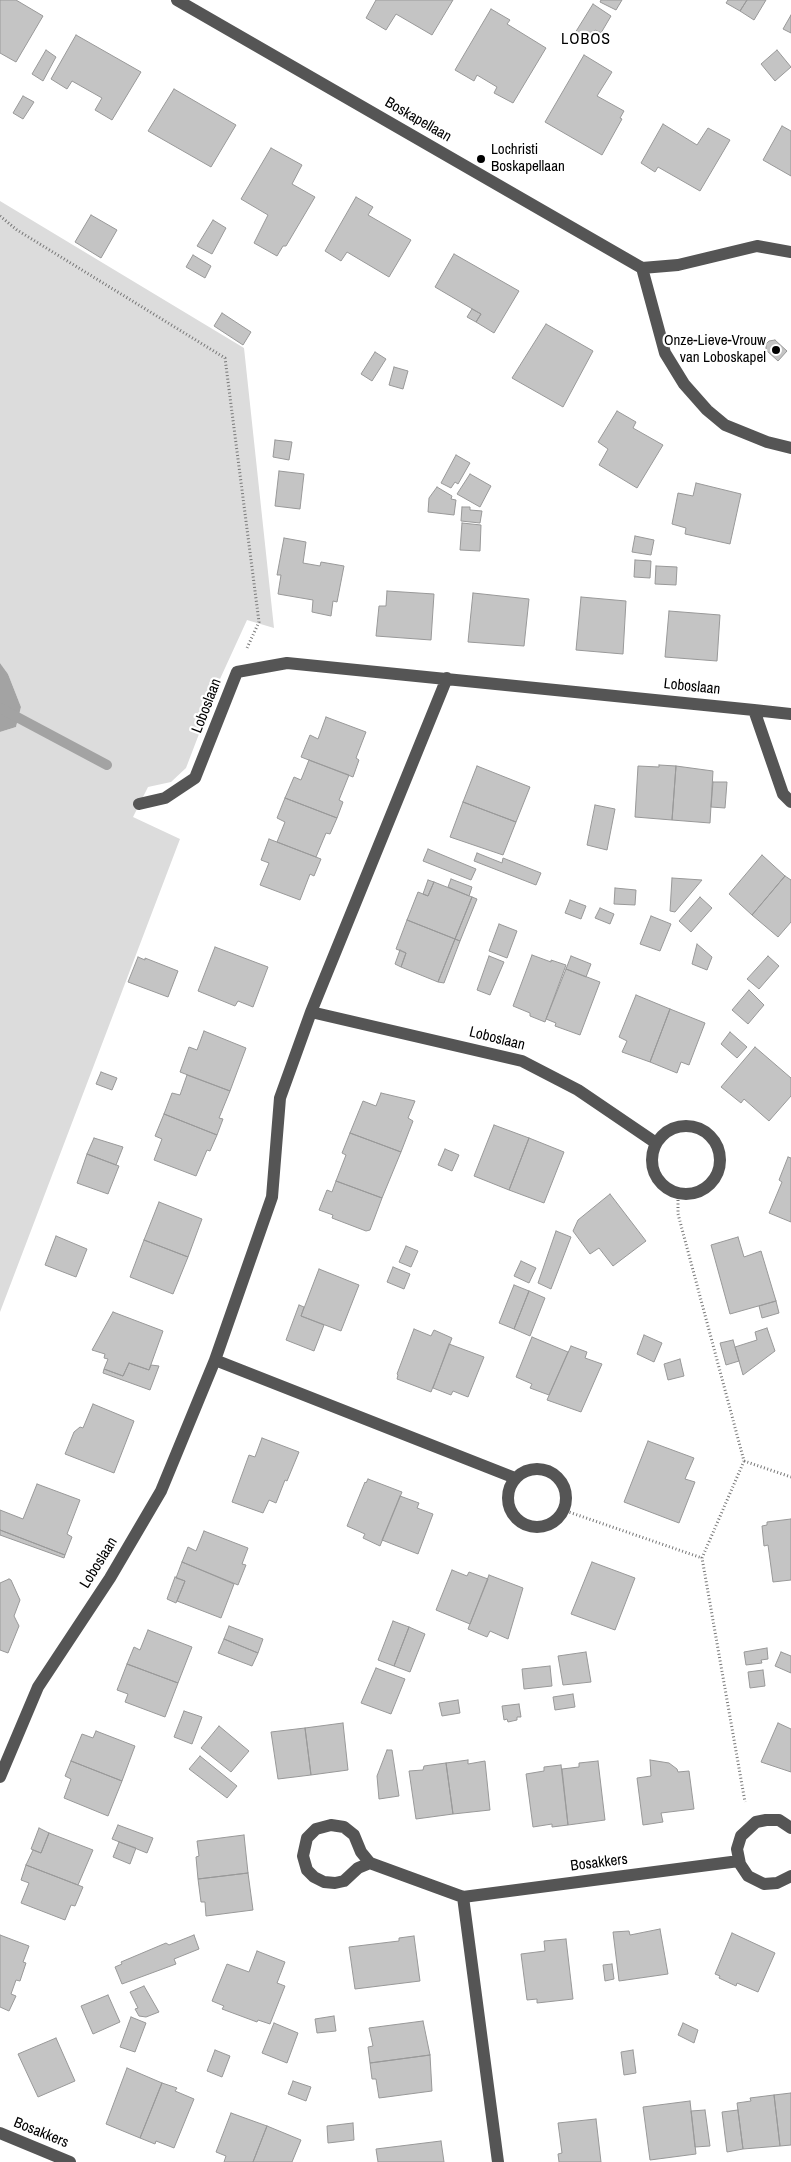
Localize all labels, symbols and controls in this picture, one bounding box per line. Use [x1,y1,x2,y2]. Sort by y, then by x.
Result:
district label: LOBOS [560,30,612,50]
street label: Boskapellaan [382,94,454,146]
place label: Lochristi Boskapellaan [491,141,565,176]
marker: Lochristi Boskapellaan [475,153,487,165]
place label: Onze-Lieve-Vrouw van Loboskapel [664,332,766,367]
marker: Onze-Lieve-Vrouw van Loboskapel [770,344,782,356]
street label: Loboslaan [663,675,721,699]
street label: Loboslaan [188,676,226,736]
street label: Loboslaan [467,1023,527,1055]
street label: Loboslaan [76,1534,122,1592]
street label: Bosakkers [569,1851,629,1875]
street label: Bosakkers [11,2114,71,2152]

